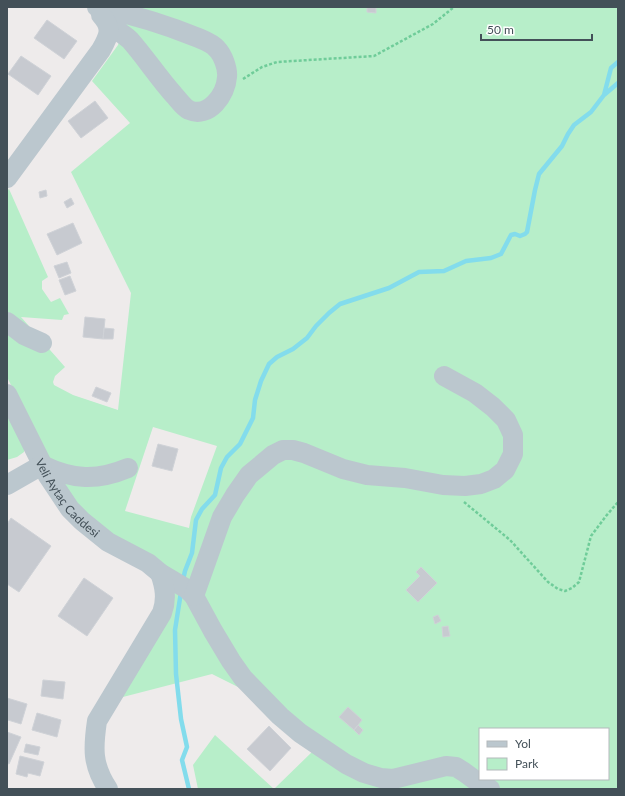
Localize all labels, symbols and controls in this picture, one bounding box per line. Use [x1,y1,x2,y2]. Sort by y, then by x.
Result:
scale bar [481,16,592,42]
text: 50 m [487,22,514,37]
street label: Veli Aytaç Caddesi [33,456,103,540]
legend [479,728,609,780]
text: Yol [515,736,531,751]
text: Park [515,756,539,771]

